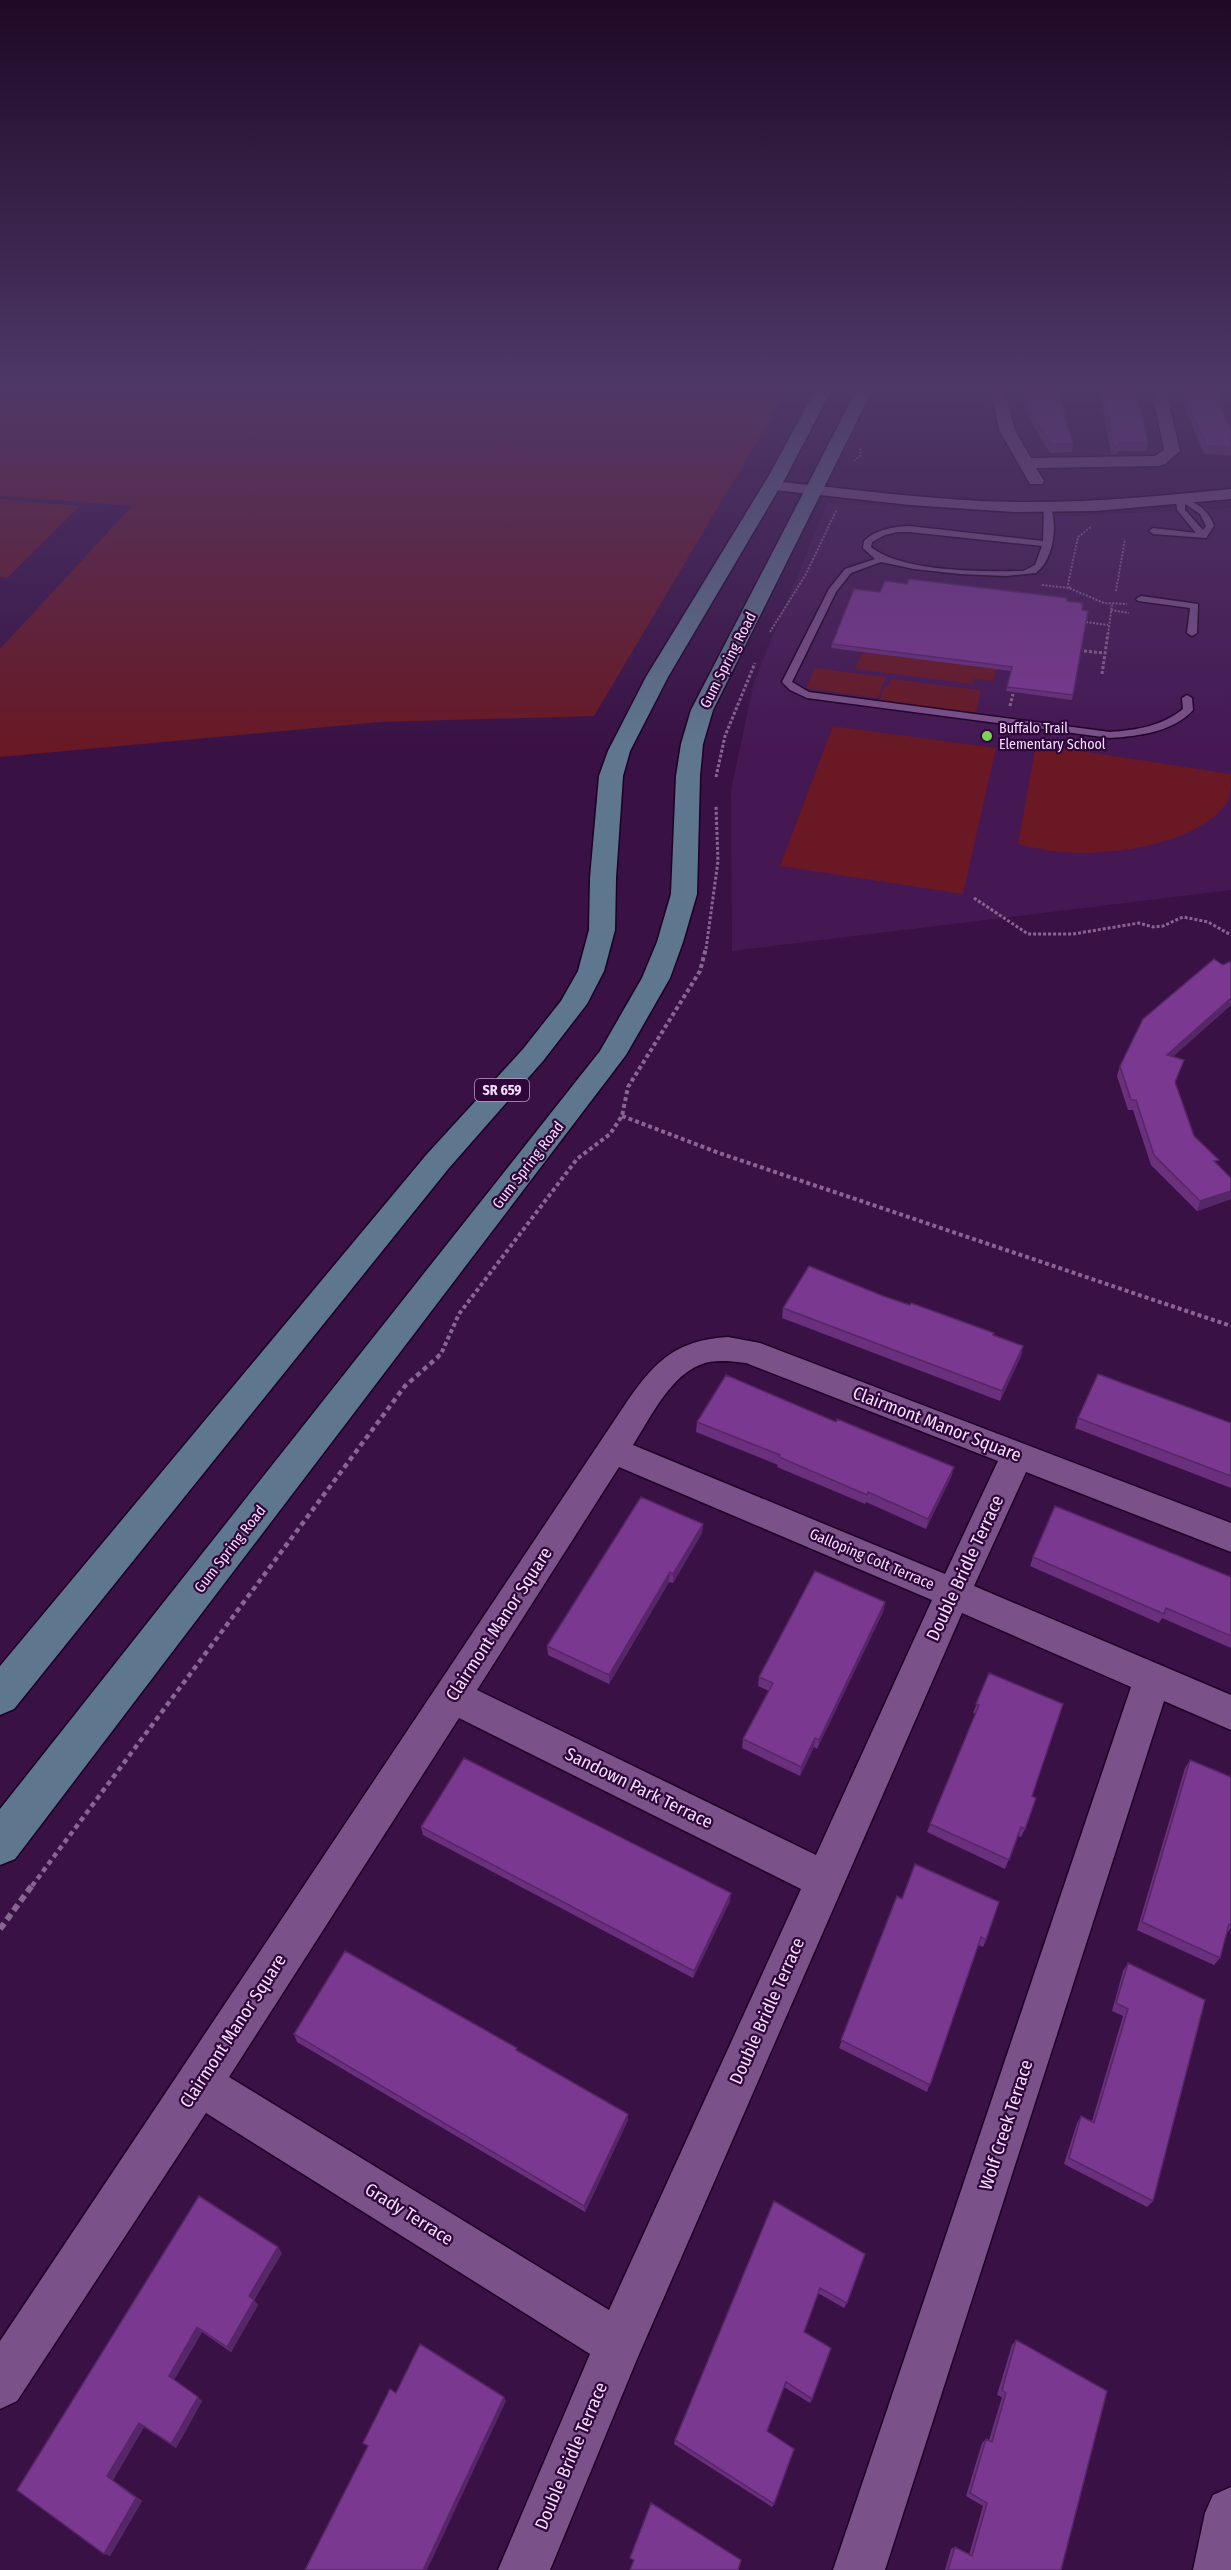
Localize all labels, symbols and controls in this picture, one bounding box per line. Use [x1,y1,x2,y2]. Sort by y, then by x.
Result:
street label: Gum Spring Road [696,609,760,711]
place label: Buffalo Trail Elementary School [999,720,1106,753]
marker: Buffalo Trail Elementary School [980,729,994,743]
road number: SR 659 [475,1079,529,1101]
street label: Gum Spring Road [488,1118,568,1212]
street label: Clairmont Manor Square [850,1382,1024,1466]
street label: Double Bridle Terrace [922,1492,1008,1644]
street label: Gum Spring Road [190,1502,270,1596]
street label: Galloping Colt Terrace [807,1525,937,1593]
street label: Clairmont Manor Square [441,1543,557,1705]
street label: Sandown Park Terrace [562,1743,716,1833]
street label: Double Bridle Terrace [725,1934,809,2088]
street label: Clairmont Manor Square [175,1950,291,2112]
street label: Wolf Creek Terrace [975,2057,1037,2193]
street label: Grady Terrace [361,2178,457,2250]
street label: Double Bridle Terrace [530,2379,612,2533]

